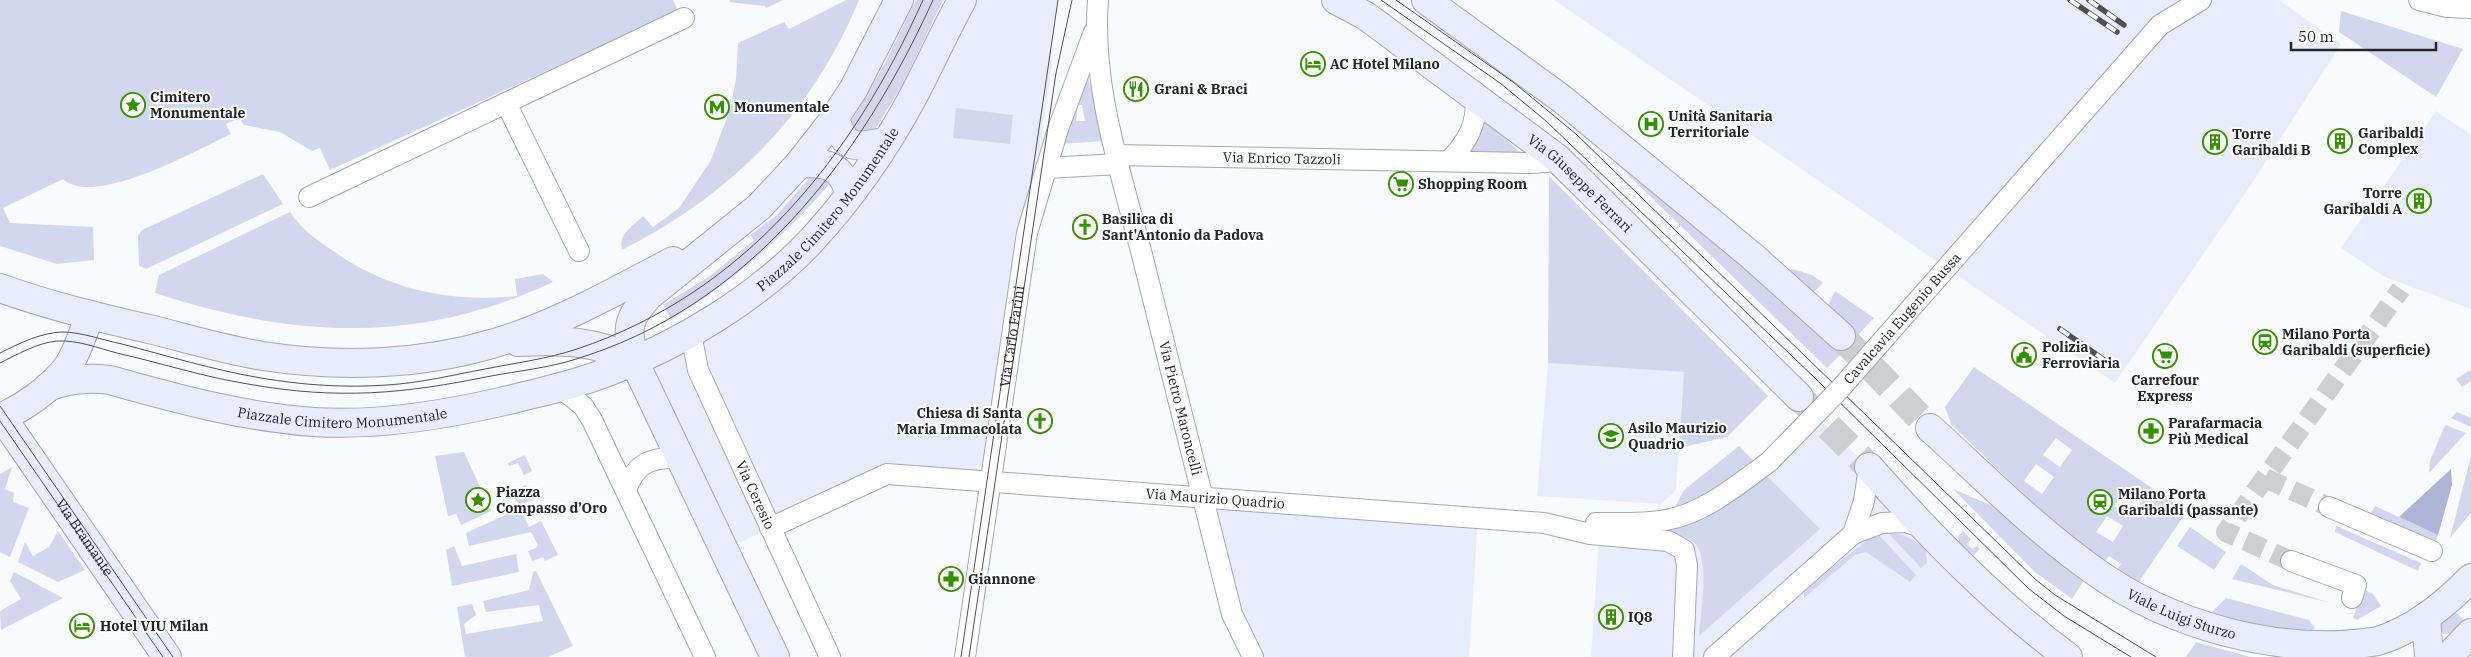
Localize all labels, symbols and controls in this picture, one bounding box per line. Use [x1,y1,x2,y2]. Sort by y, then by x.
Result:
scale bar [2291,20,2436,52]
text: 50 m [2298,27,2334,46]
hotel icon: AC Hotel Milano [1300,51,1326,77]
place label: AC Hotel Milano [1330,55,1440,73]
restaurant icon: Grani & Braci [1123,76,1149,102]
place label: Grani & Braci [1154,80,1248,98]
place label: Cimitero Monumentale [150,88,246,122]
place icon: Cimitero Monumentale [120,92,146,118]
metro station icon: Monumentale [704,94,730,120]
place label: Monumentale [734,98,830,116]
place label: Unità Sanitaria Territoriale [1668,107,1773,141]
hospital icon: Unità Sanitaria Territoriale [1638,111,1664,137]
street label: Piazzale Cimitero Monumentale [753,124,902,295]
place label: Garibaldi Complex [2358,124,2424,158]
place label: Torre Garibaldi B [2232,125,2311,159]
building icon: Garibaldi Complex [2327,128,2353,154]
building icon: Torre Garibaldi B [2202,129,2228,155]
street label: Via Giuseppe Ferrari [1524,130,1636,236]
street label: Via Enrico Tazzoli [1223,148,1341,168]
supermarket icon: Shopping Room [1388,171,1414,197]
place label: Shopping Room [1418,175,1527,193]
place label: Torre Garibaldi A [2323,184,2402,218]
building icon: Torre Garibaldi A [2406,188,2432,214]
place label: Basilica di Sant'Antonio da Padova [1102,210,1264,244]
church icon: Basilica di Sant'Antonio da Padova [1072,214,1098,240]
street label: Cavalcavia Eugenio Bussa [1839,248,1965,388]
street label: Via Carlo Farini [996,284,1028,388]
place label: Milano Porta Garibaldi (superficie) [2282,325,2430,359]
station icon: Milano Porta Garibaldi (superficie) [2252,329,2278,355]
place label: Polizia Ferroviaria [2042,338,2120,372]
street label: Via Pietro Maroncelli [1155,339,1206,477]
public building icon: Polizia Ferroviaria [2011,342,2037,368]
supermarket icon: Carrefour Express [2152,343,2178,369]
place label: Carrefour Express [2131,371,2199,405]
street label: Piazzale Cimitero Monumentale [236,403,449,432]
place label: Chiesa di Santa Maria Immacolata [897,404,1022,438]
church icon: Chiesa di Santa Maria Immacolata [1027,408,1053,434]
place label: Parafarmacia Più Medical [2168,414,2262,448]
pharmacy icon: Parafarmacia Più Medical [2138,418,2164,444]
place label: Asilo Maurizio Quadrio [1628,419,1727,453]
school or university icon: Asilo Maurizio Quadrio [1598,423,1624,449]
street label: Via Ceresio [732,458,779,532]
place label: Piazza Compasso d’Oro [496,483,607,517]
street label: Via Maurizio Quadrio [1145,484,1286,513]
place label: Milano Porta Garibaldi (passante) [2118,485,2258,519]
place icon: Piazza Compasso d’Oro [465,487,491,513]
station icon: Milano Porta Garibaldi (passante) [2087,489,2113,515]
street label: Via Bramante [52,495,118,580]
pharmacy icon: Giannone [938,566,964,592]
place label: Giannone [968,570,1035,588]
street label: Viale Luigi Sturzo [2124,585,2238,643]
building icon: IQ8 [1598,604,1624,630]
place label: IQ8 [1628,608,1652,626]
hotel icon: Hotel VIU Milan [69,613,95,639]
place label: Hotel VIU Milan [100,617,209,635]

